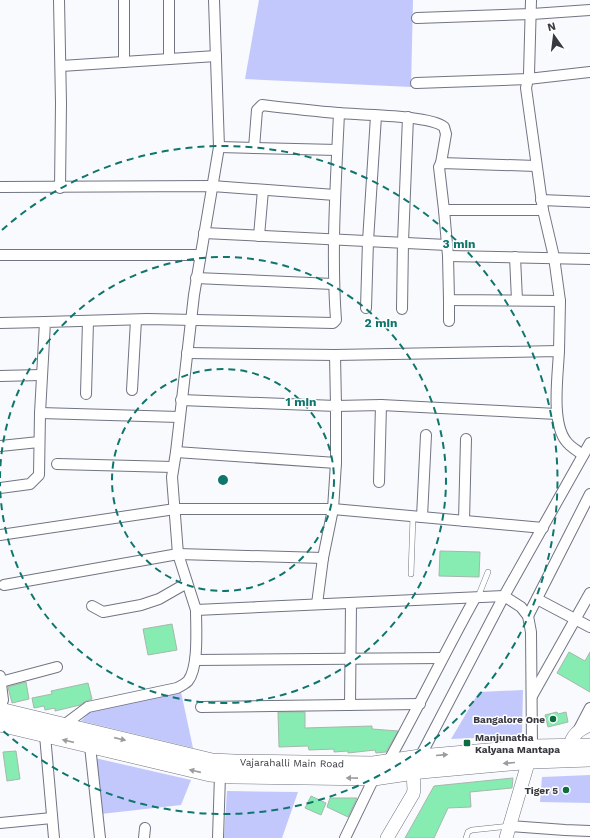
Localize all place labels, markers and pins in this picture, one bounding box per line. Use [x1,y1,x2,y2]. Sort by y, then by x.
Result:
centre of rings [216,473,230,487]
place label: Bangalore One [473,714,545,725]
marker: Bangalore One [548,714,558,724]
place label: Manjunatha Kalyana Mantapa [475,732,560,755]
marker: Manjunatha Kalyana Mantapa [462,738,472,748]
place label: Tiger 5 [524,785,558,796]
marker: Tiger 5 [561,785,571,795]

